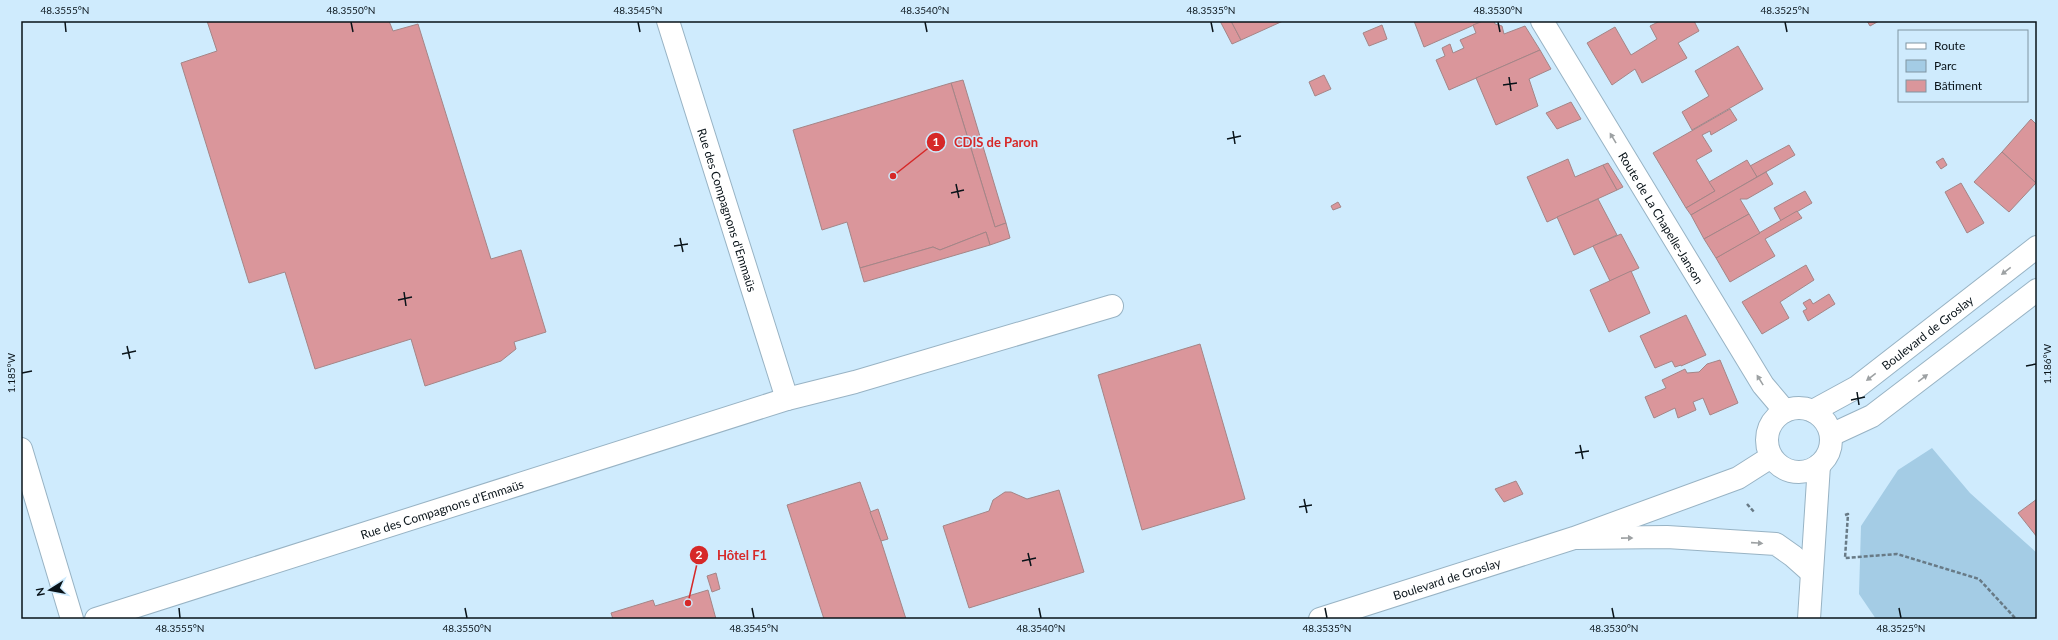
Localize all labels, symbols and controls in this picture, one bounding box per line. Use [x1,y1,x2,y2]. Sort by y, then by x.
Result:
text: 48.3555°N [41,4,89,16]
text: 48.3550°N [327,4,375,16]
text: 48.3545°N [614,4,662,16]
text: 48.3540°N [901,4,949,16]
text: 48.3535°N [1187,4,1235,16]
text: 48.3530°N [1474,4,1522,16]
text: 48.3525°N [1761,4,1809,16]
legend [1898,30,2028,102]
text: Route [1934,38,1965,53]
text: Parc [1934,58,1957,73]
text: Bâtiment [1934,78,1983,93]
street label: Rue des Compagnons d'Emmaüs [695,126,760,293]
callout: CDIS de Paron [926,130,1046,155]
one-way arrow [1609,133,1617,143]
text: 1 [933,134,940,149]
text: CDIS de Paron [954,134,1038,150]
street label: Route de La Chapelle-Janson [1616,149,1707,286]
one-way arrow [2001,267,2012,276]
street label: Boulevard de Groslay [1878,292,1977,373]
text: 1.186°W [2041,343,2053,384]
text: 1.185°W [5,352,17,393]
one-way arrow [1865,373,1876,381]
one-way arrow [1917,373,1928,382]
one-way arrow [1757,374,1764,386]
street label: Rue des Compagnons d'Emmaüs [358,476,525,542]
one-way arrow [1621,535,1634,541]
one-way arrow [1751,539,1763,546]
callout: Hôtel F1 [689,543,776,568]
text: 2 [696,547,703,562]
text: Hôtel F1 [717,547,767,563]
street label: Boulevard de Groslay [1391,554,1503,603]
north arrow [30,570,70,610]
text: N [33,587,47,597]
text: 48.3555°N [156,622,204,634]
text: 48.3550°N [443,622,491,634]
text: 48.3545°N [730,622,778,634]
text: 48.3540°N [1017,622,1065,634]
text: 48.3535°N [1303,622,1351,634]
text: 48.3530°N [1590,622,1638,634]
text: 48.3525°N [1877,622,1925,634]

